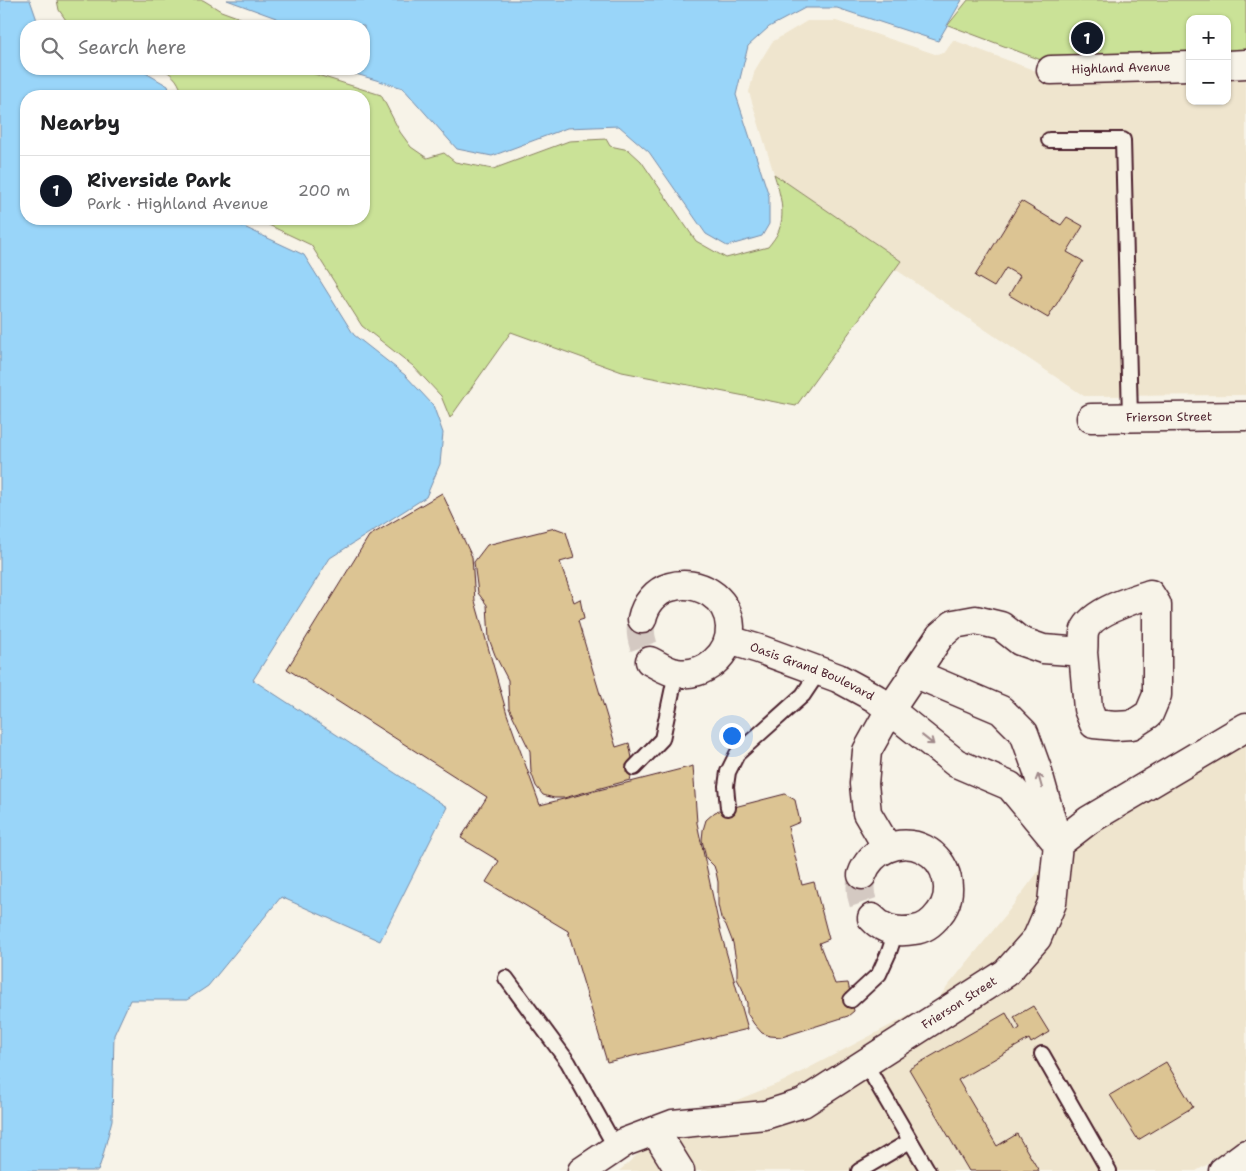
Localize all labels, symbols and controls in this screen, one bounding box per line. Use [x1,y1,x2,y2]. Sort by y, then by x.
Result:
map controls [1186,15,1231,105]
button: + [1186,15,1231,60]
pin: 1 [1071,19,1103,57]
search box [20,20,370,75]
icon: search [38,34,66,62]
text: Search here [78,35,187,60]
street label: Highland Avenue [1071,59,1171,77]
button: − [1186,60,1231,105]
text: Nearby [40,109,120,137]
text: Riverside Park [87,168,231,193]
text: 1 [52,180,60,201]
text: 200 m [298,180,350,201]
text: Park · Highland Avenue [87,193,269,214]
street label: Frierson Street [1126,408,1212,426]
street label: Oasis Grand Boulevard [748,639,877,704]
your location [719,723,745,749]
one-way arrow [921,735,934,746]
one-way arrow [1035,773,1045,789]
street label: Frierson Street [919,973,1000,1033]

